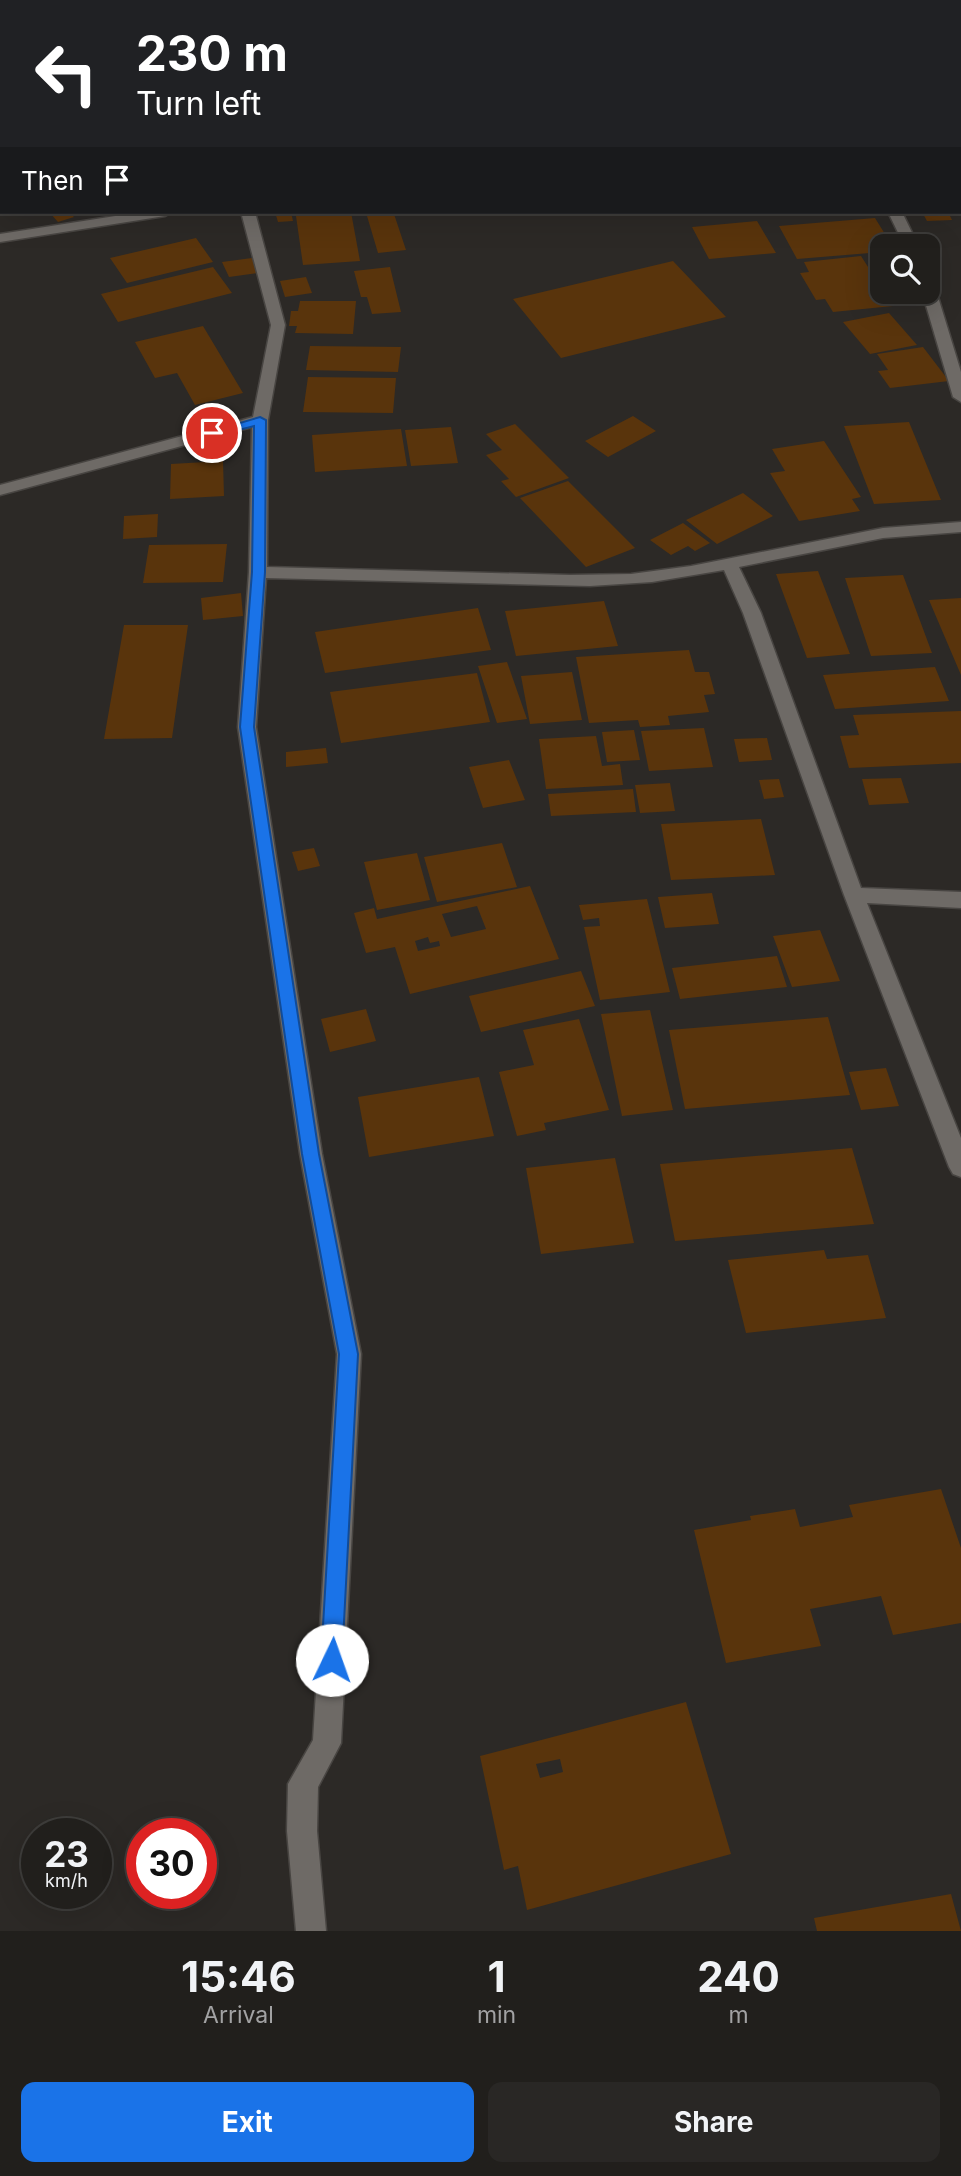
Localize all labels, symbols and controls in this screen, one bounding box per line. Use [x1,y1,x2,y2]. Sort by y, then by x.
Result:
text: 230 m [136,24,288,83]
icon: left [21,28,112,119]
text: Turn left [136,84,261,123]
icon: arrive [98,161,136,199]
text: Then [21,165,84,196]
map controls [870,234,940,304]
button: search [870,234,940,304]
pin [182,403,242,463]
icon: arrive [193,414,231,452]
position arrow [295,1623,369,1697]
speed limit sign: 30 [126,1818,217,1909]
text: 23 [44,1833,89,1875]
text: km/h [45,1870,88,1891]
text: 15:46 [181,1951,296,2002]
text: 1 [487,1951,506,2002]
text: 240 [697,1951,780,2002]
text: Arrival [203,2001,274,2029]
text: min [477,2001,516,2029]
text: m [729,2001,749,2029]
button: Exit [21,2082,474,2162]
button: Share [488,2082,940,2162]

